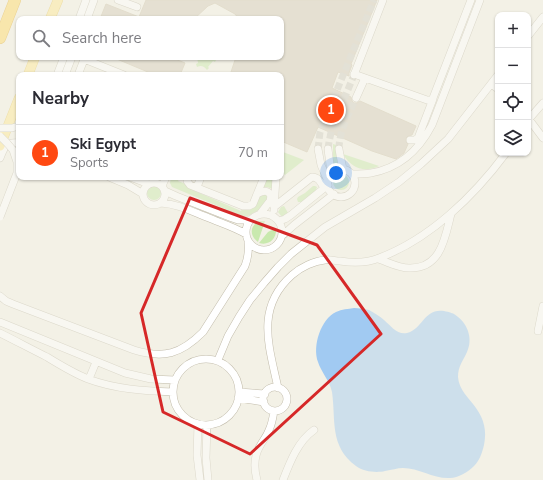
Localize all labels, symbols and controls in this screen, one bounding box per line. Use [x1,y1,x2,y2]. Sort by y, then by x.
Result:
map controls [495,12,531,156]
button: + [495,12,531,48]
search box [16,16,284,60]
icon: search [30,27,52,49]
text: Search here [62,28,142,48]
button: − [495,48,531,84]
button: locate [495,84,531,120]
text: Nearby [32,87,89,110]
pin: 1 [318,95,344,125]
button: layers [495,120,531,156]
text: Ski Egypt [70,134,136,154]
text: 1 [41,144,49,162]
text: 70 m [238,144,268,162]
text: Sports [70,154,109,172]
your location [326,163,346,183]

